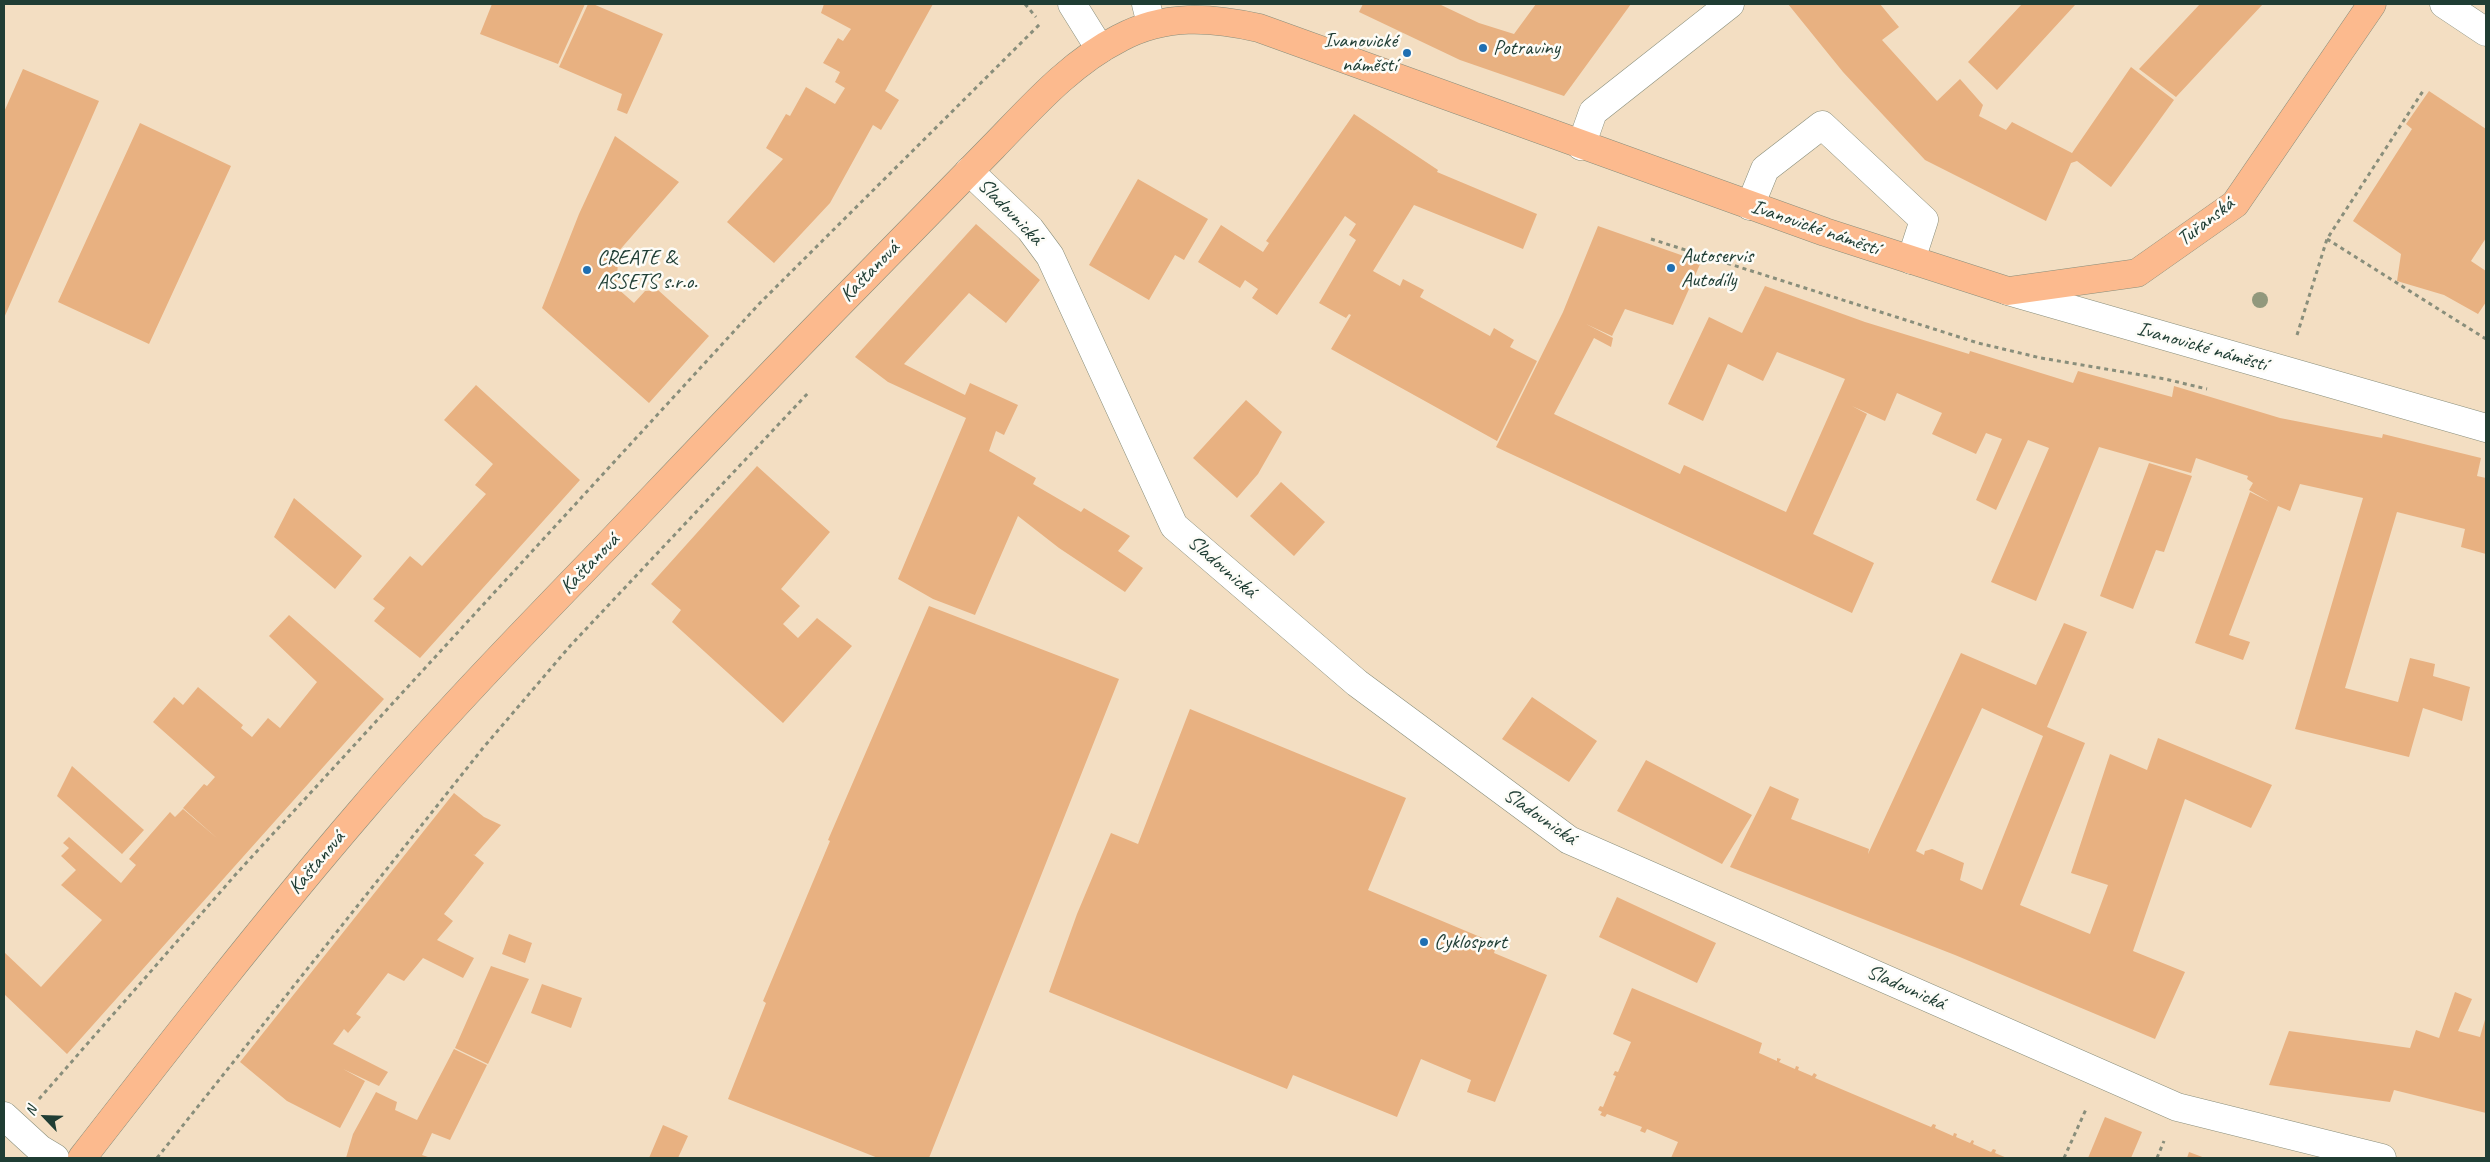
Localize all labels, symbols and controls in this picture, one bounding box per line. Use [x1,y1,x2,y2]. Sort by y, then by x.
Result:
place label: Ivanovické náměstí [1323,28,1397,78]
place label: Potraviny [1493,35,1560,61]
marker: Potraviny [1477,42,1489,54]
marker: Ivanovické náměstí [1401,47,1413,59]
street label: Sladovnická [972,173,1048,251]
street label: Tuřanská [2172,192,2240,252]
street label: Ivanovické náměstí [1748,194,1882,262]
street label: Kaštanová [835,236,905,308]
place label: Autoservis Autodíly [1681,243,1753,293]
place label: CREATE & ASSETS s.r.o. [597,245,697,295]
marker: Autoservis Autodíly [1665,262,1677,274]
marker: CREATE & ASSETS s.r.o. [581,264,593,276]
street label: Ivanovické náměstí [2134,316,2270,378]
street label: Kaštanová [555,528,625,600]
street label: Sladovnická [1182,530,1262,604]
street label: Sladovnická [1499,783,1581,851]
street label: Kaštanová [283,826,351,900]
place label: Cyklosport [1434,929,1507,955]
marker: Cyklosport [1418,936,1430,948]
street label: Sladovnická [1863,959,1949,1017]
north arrow [20,1092,70,1142]
text: N [21,1103,40,1118]

